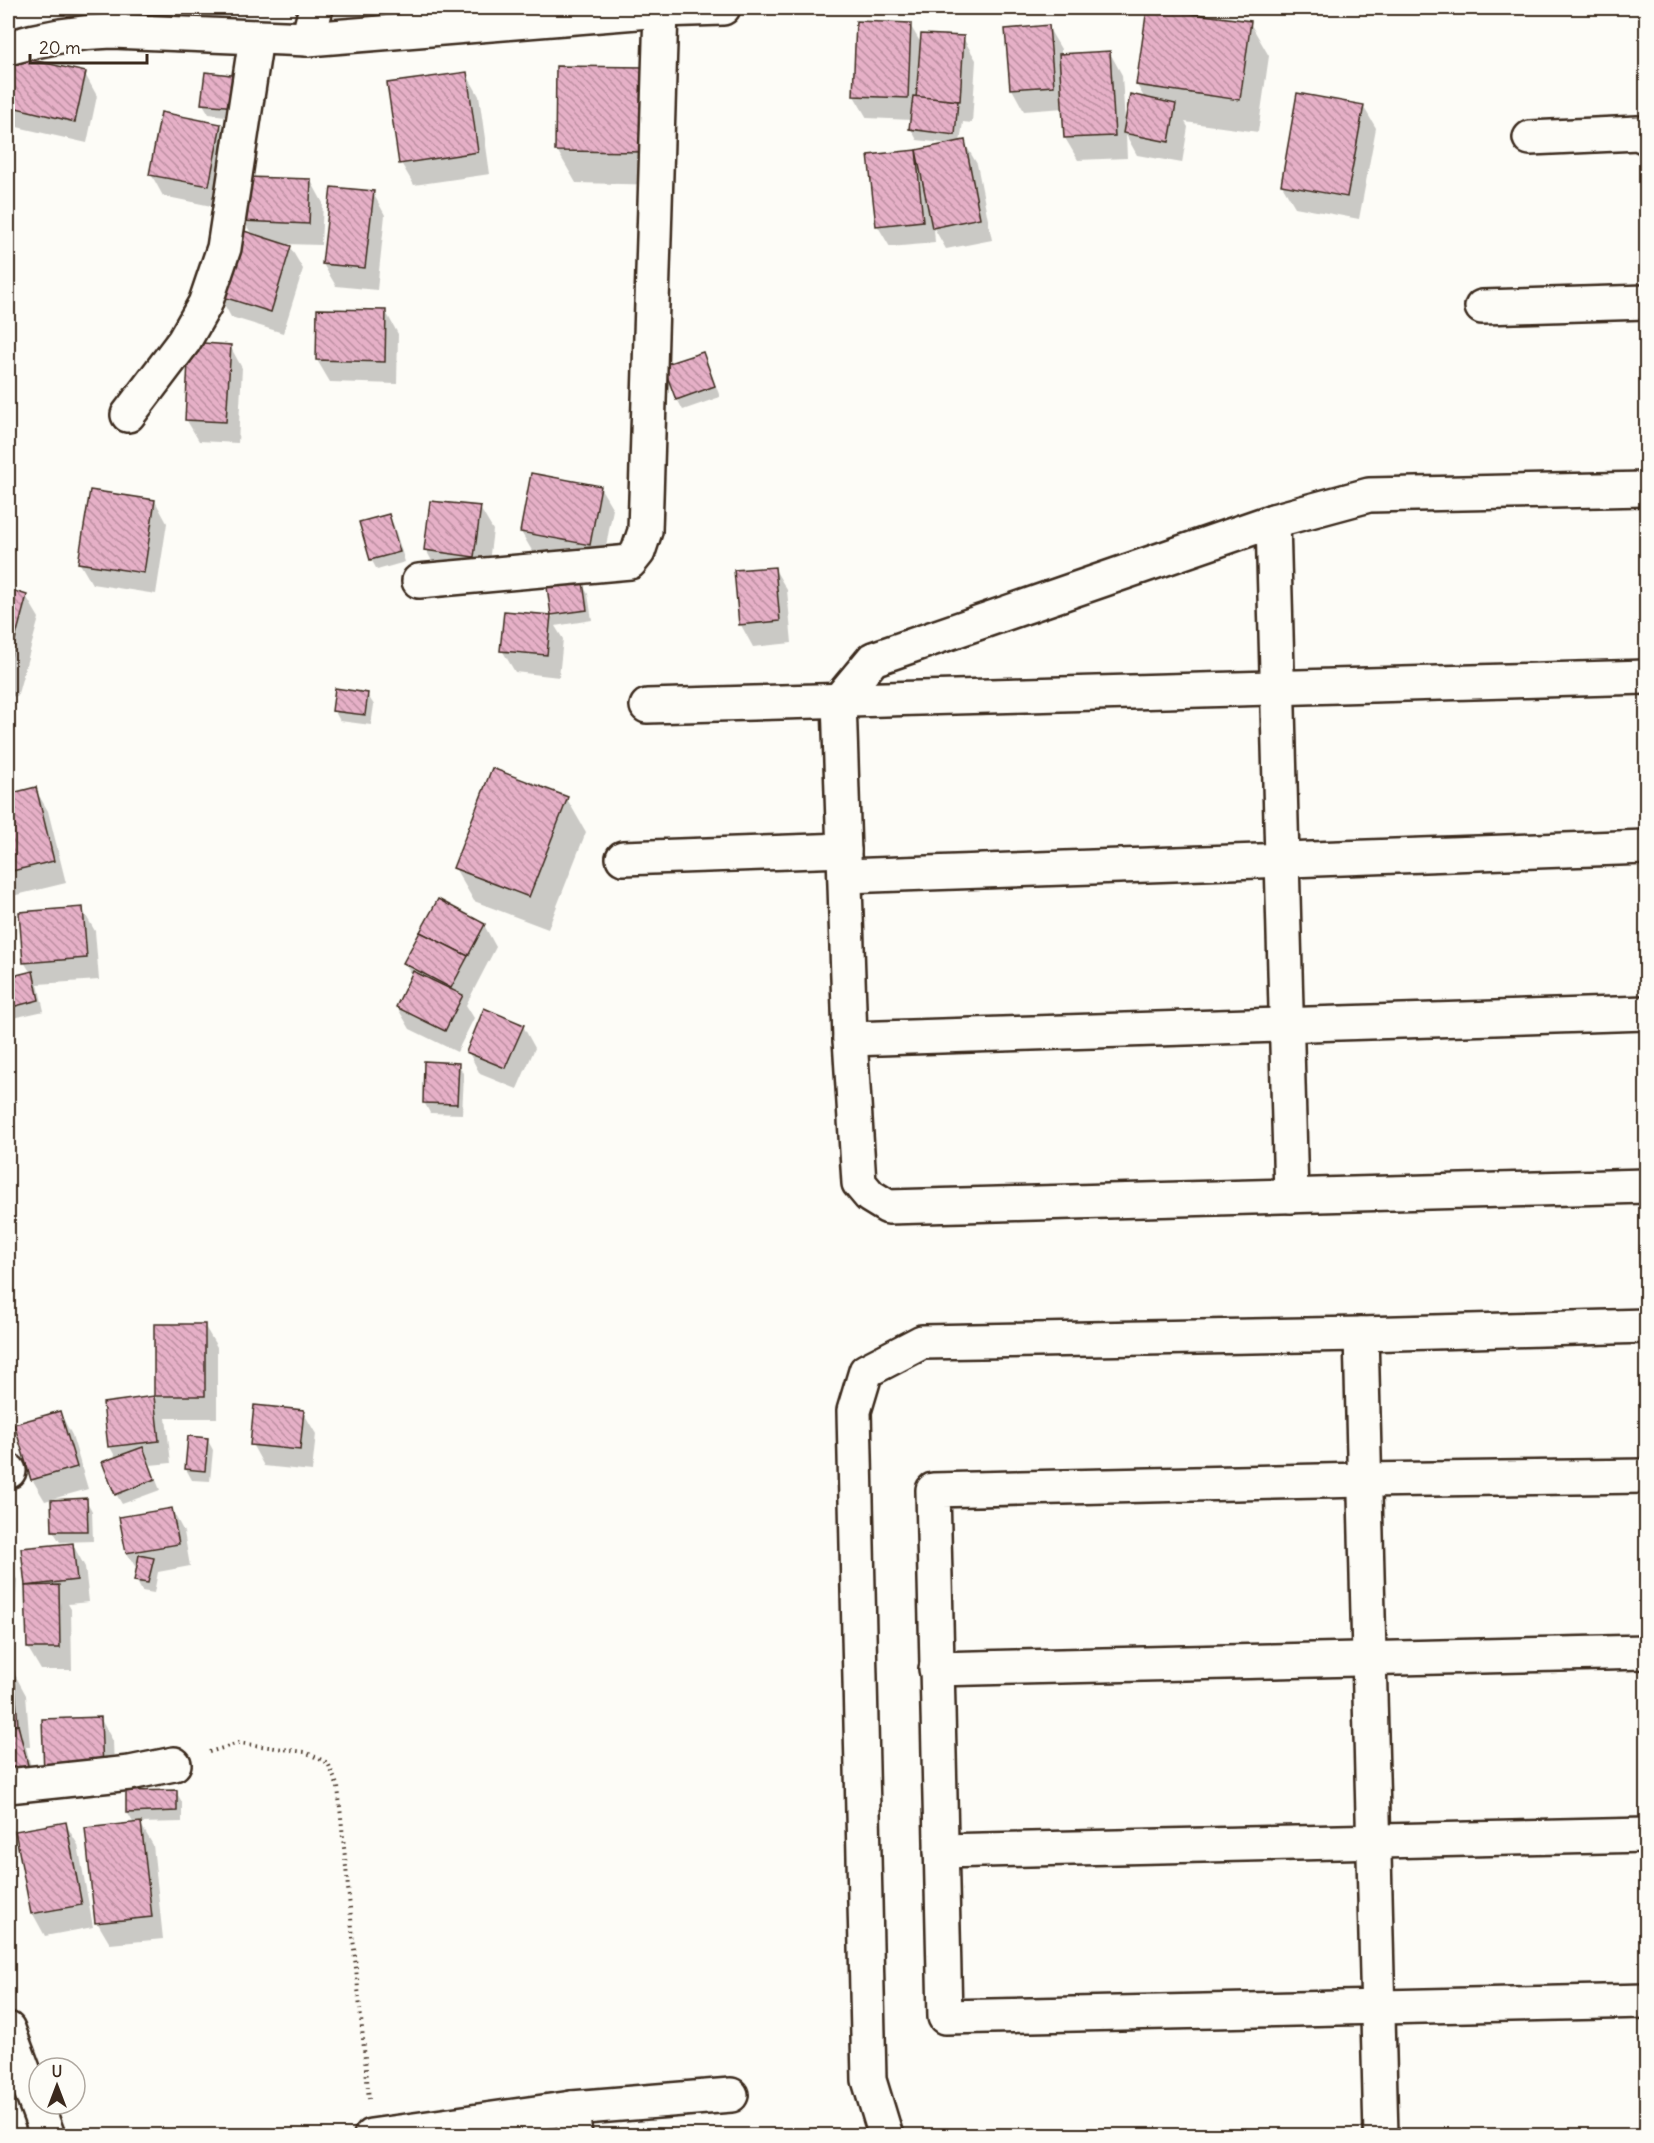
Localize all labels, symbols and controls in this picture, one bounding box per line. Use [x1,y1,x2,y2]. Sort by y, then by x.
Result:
scale bar [30,27,147,65]
text: 20 m [39,36,81,59]
north arrow [27,2056,87,2116]
text: U [52,2061,62,2081]

